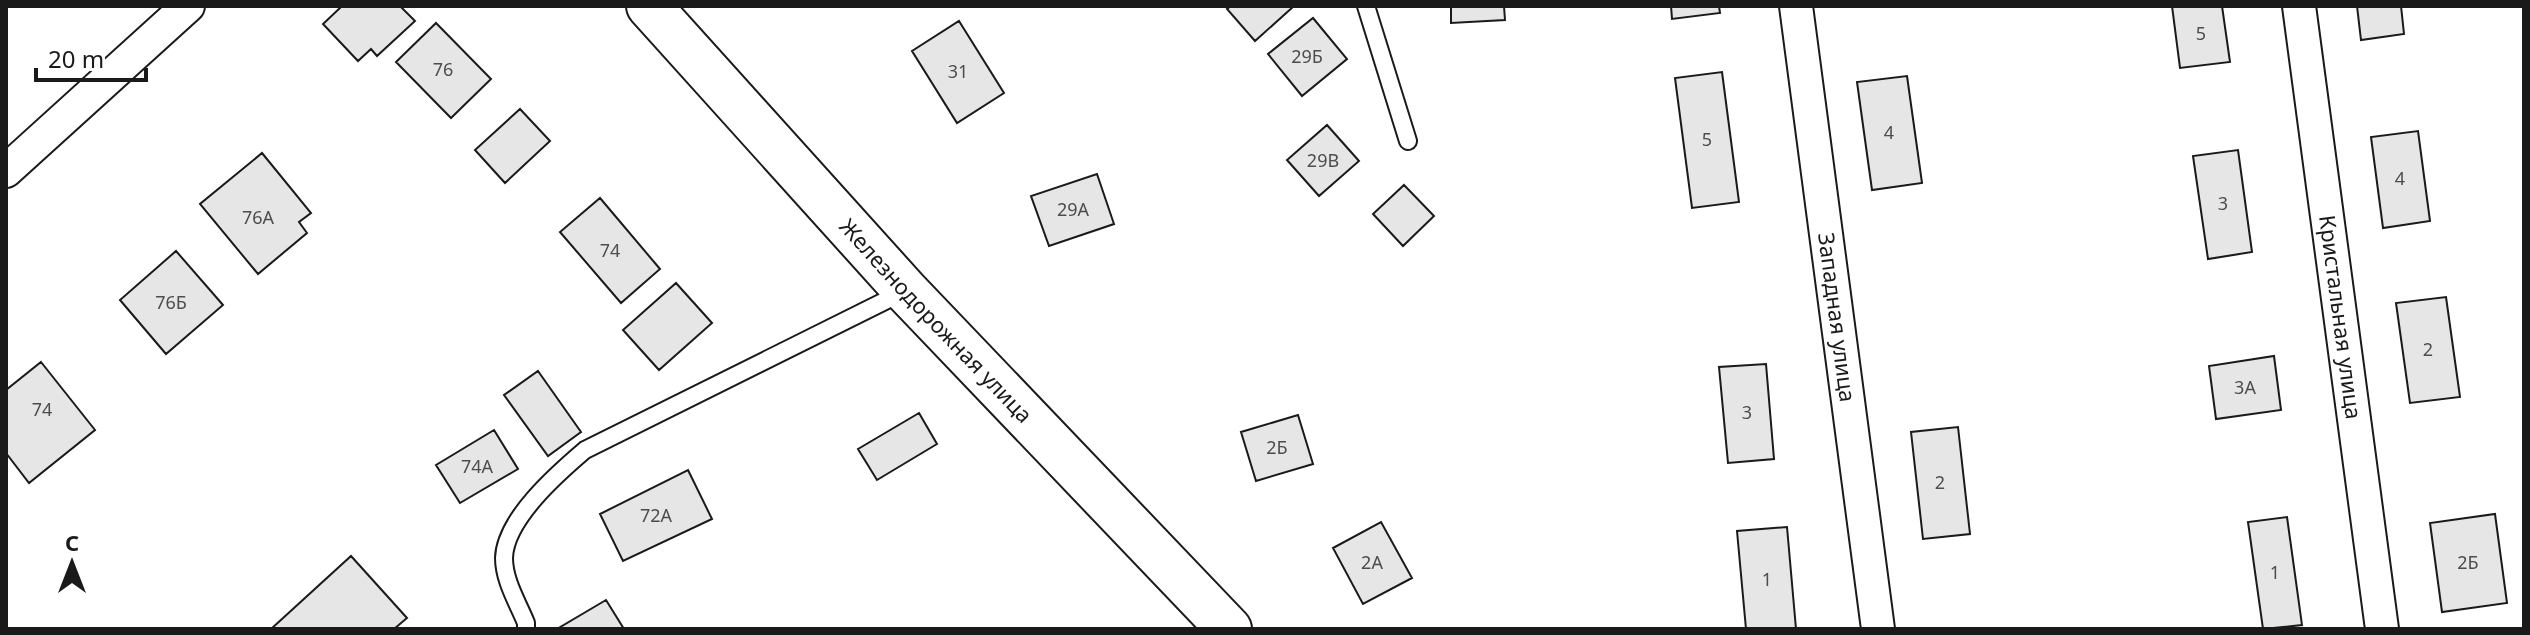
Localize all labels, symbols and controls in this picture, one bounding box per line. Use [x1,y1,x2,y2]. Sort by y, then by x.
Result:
house number: 5 [2196,21,2206,45]
scale bar [36,32,146,82]
text: 20 m [48,42,104,75]
house number: 29Б [1291,44,1323,68]
house number: 76 [433,57,453,81]
house number: 31 [948,59,968,83]
house number: 4 [1884,120,1894,144]
house number: 5 [1702,127,1712,151]
house number: 29В [1307,148,1339,172]
house number: 4 [2395,166,2405,190]
house number: 3 [2218,191,2228,215]
house number: 29А [1057,197,1090,221]
house number: 76А [242,205,275,229]
street label: Железнодорожная улица [834,212,1040,429]
street label: Кристальная улица [2313,213,2370,421]
street label: Западная улица [1812,231,1864,404]
house number: 74 [600,238,620,262]
house number: 76Б [155,290,187,314]
house number: 2 [2423,337,2433,361]
house number: 3А [2234,375,2256,399]
house number: 74 [32,397,52,421]
house number: 3 [1742,400,1752,424]
house number: 2Б [1266,435,1288,459]
house number: 74А [461,454,494,478]
house number: 2 [1935,470,1945,494]
house number: 72А [640,503,673,527]
north arrow [32,523,112,603]
text: С [65,527,79,557]
house number: 2А [1361,550,1383,574]
house number: 2Б [2457,550,2479,574]
house number: 1 [2270,560,2280,584]
house number: 1 [1762,567,1772,591]

